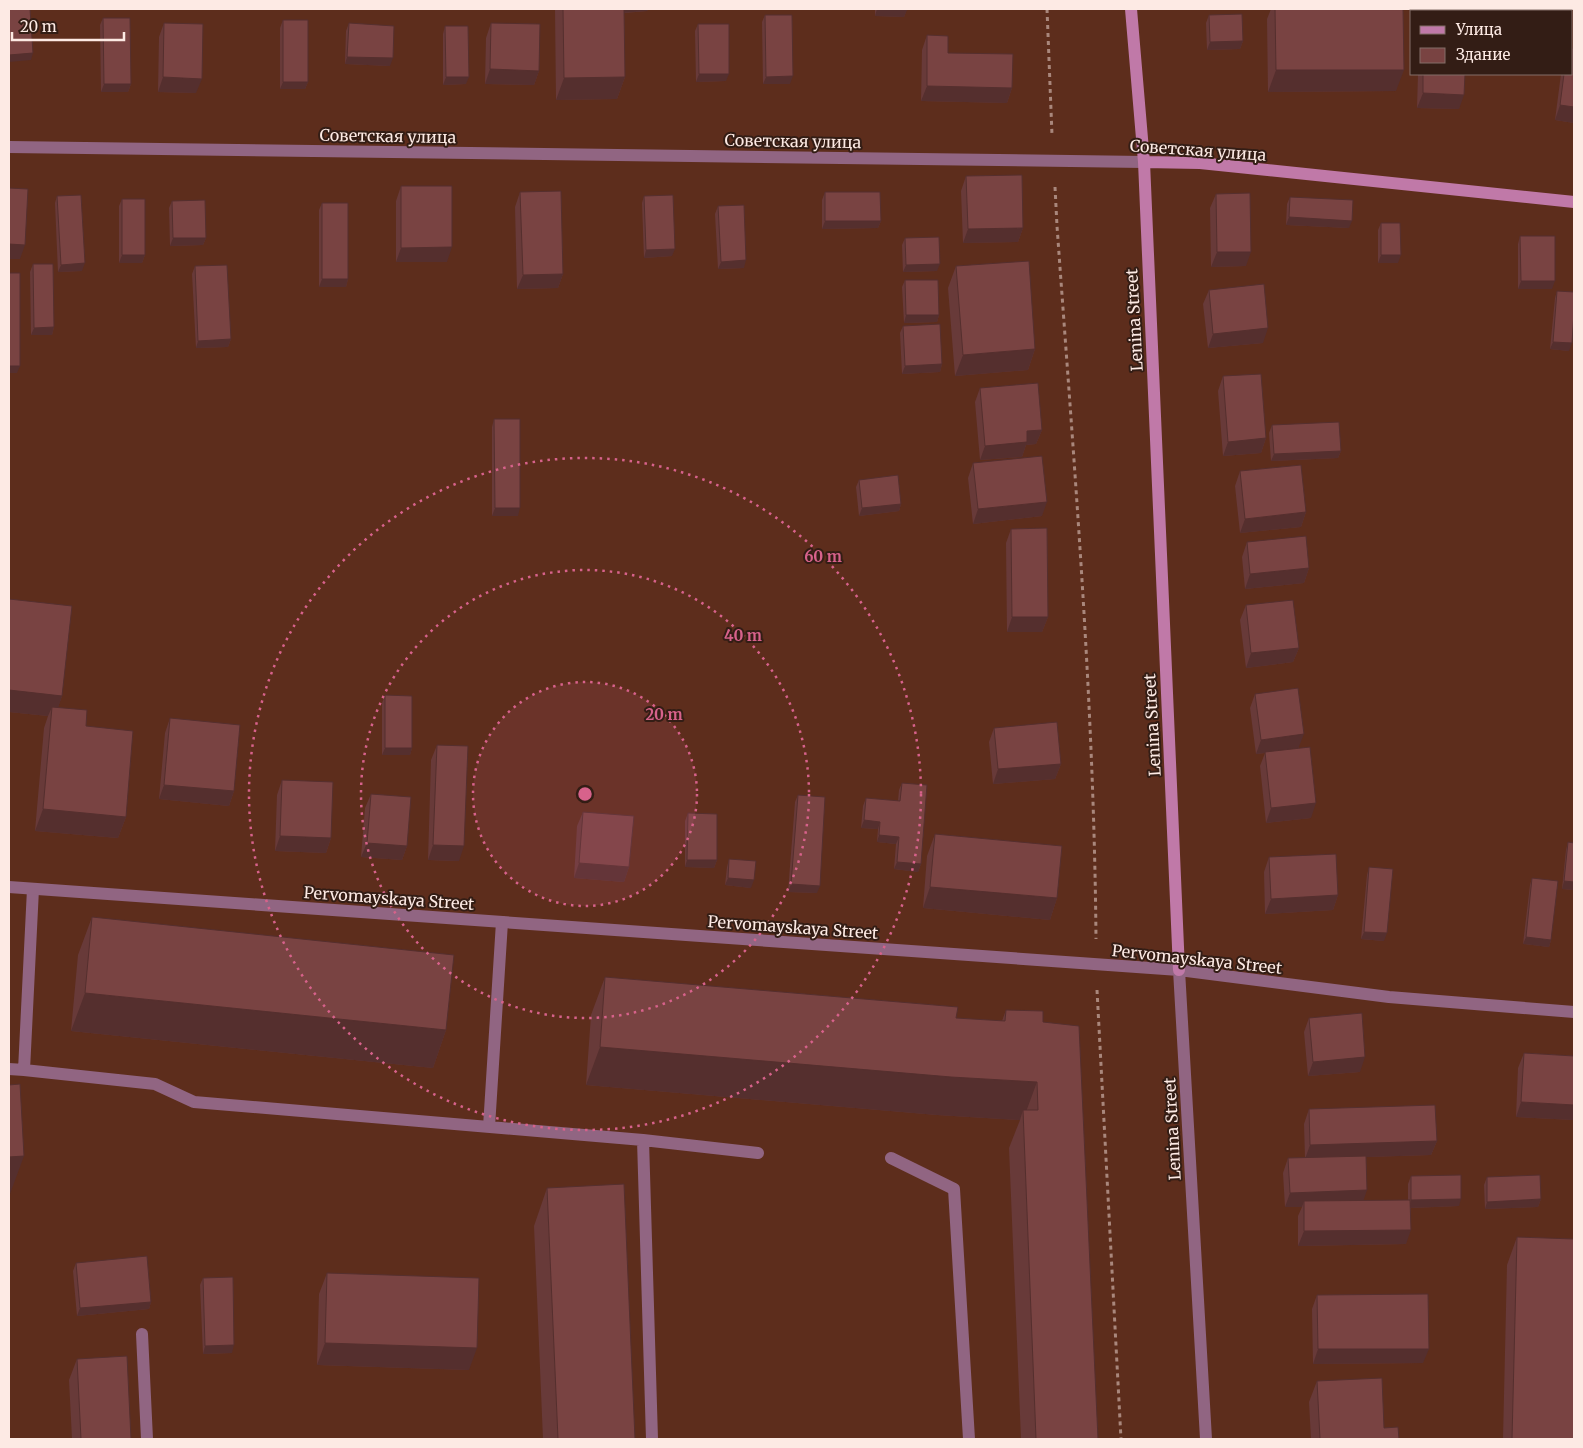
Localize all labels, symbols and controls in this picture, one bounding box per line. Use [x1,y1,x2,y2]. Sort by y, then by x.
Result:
scale bar [12,10,125,42]
legend [1410,10,1573,75]
text: 20 m [20,17,57,36]
text: Улица [1455,20,1502,39]
text: Здание [1456,45,1510,64]
street label: Советская улица [320,125,457,147]
street label: Советская улица [725,130,862,152]
street label: Советская улица [1129,135,1267,165]
street label: Lenina Street [1121,267,1147,372]
text: 60 m [804,547,842,566]
text: 40 m [724,626,762,645]
street label: Lenina Street [1139,672,1165,777]
text: 20 m [645,705,683,724]
centre of rings [576,785,594,803]
street label: Pervomayskaya Street [303,882,476,914]
street label: Pervomayskaya Street [707,911,880,943]
street label: Pervomayskaya Street [1111,940,1284,978]
street label: Lenina Street [1159,1076,1185,1181]

